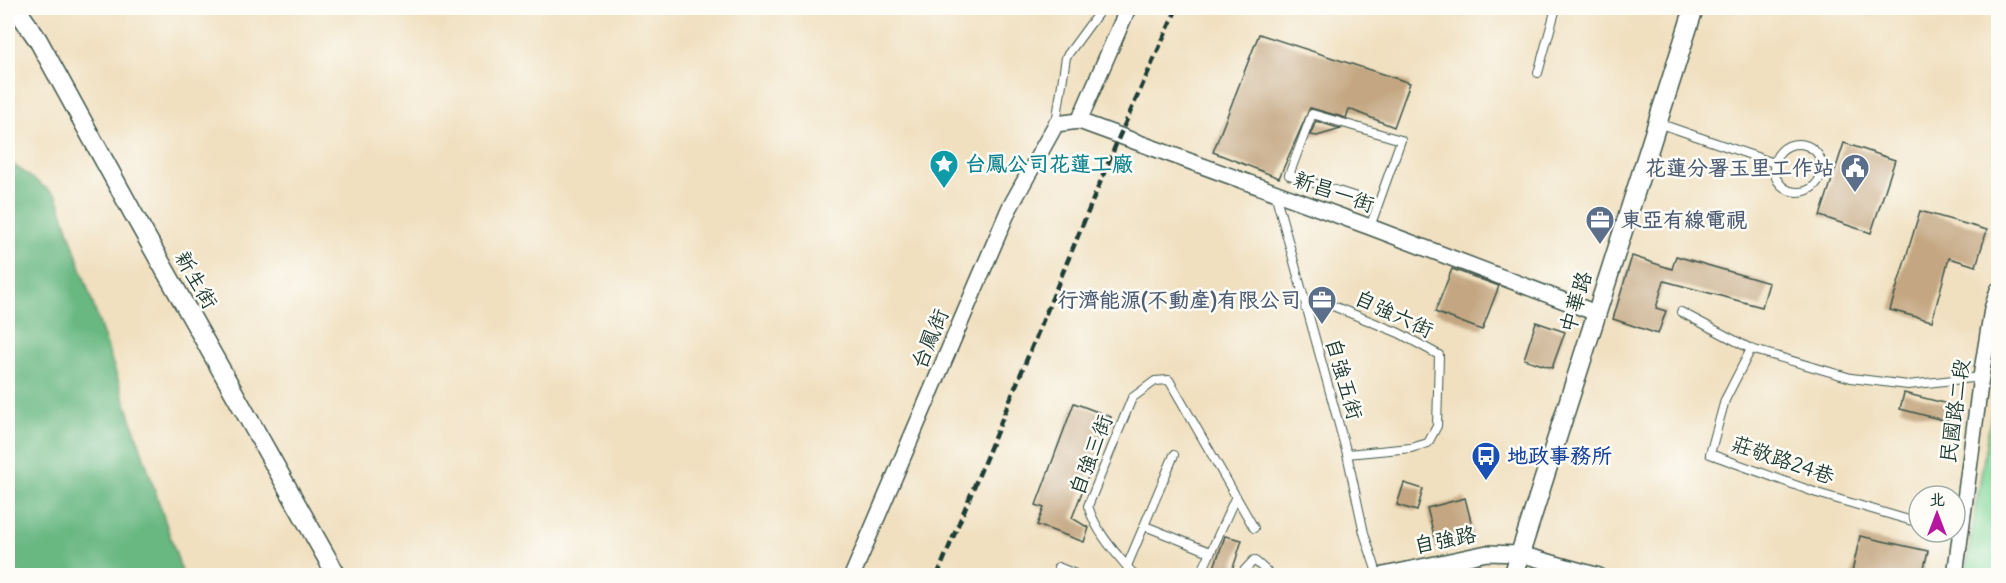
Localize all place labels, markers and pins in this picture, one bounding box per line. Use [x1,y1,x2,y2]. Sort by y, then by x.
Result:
place icon: 台鳳公司花蓮工廠 [928,148,960,190]
place label: 台鳳公司花蓮工廠 [965,150,1133,177]
public building icon: 花蓮分署玉里工作站 [1839,152,1871,194]
place label: 花蓮分署玉里工作站 [1645,154,1834,181]
office icon: 東亞有線電視 [1584,204,1616,246]
place label: 東亞有線電視 [1621,206,1747,233]
office icon: 行濟能源(不動產)有限公司 [1306,284,1338,326]
place label: 行濟能源(不動產)有限公司 [1057,286,1301,313]
bus stop icon: 地政事務所 [1470,440,1502,482]
place label: 地政事務所 [1507,442,1612,469]

